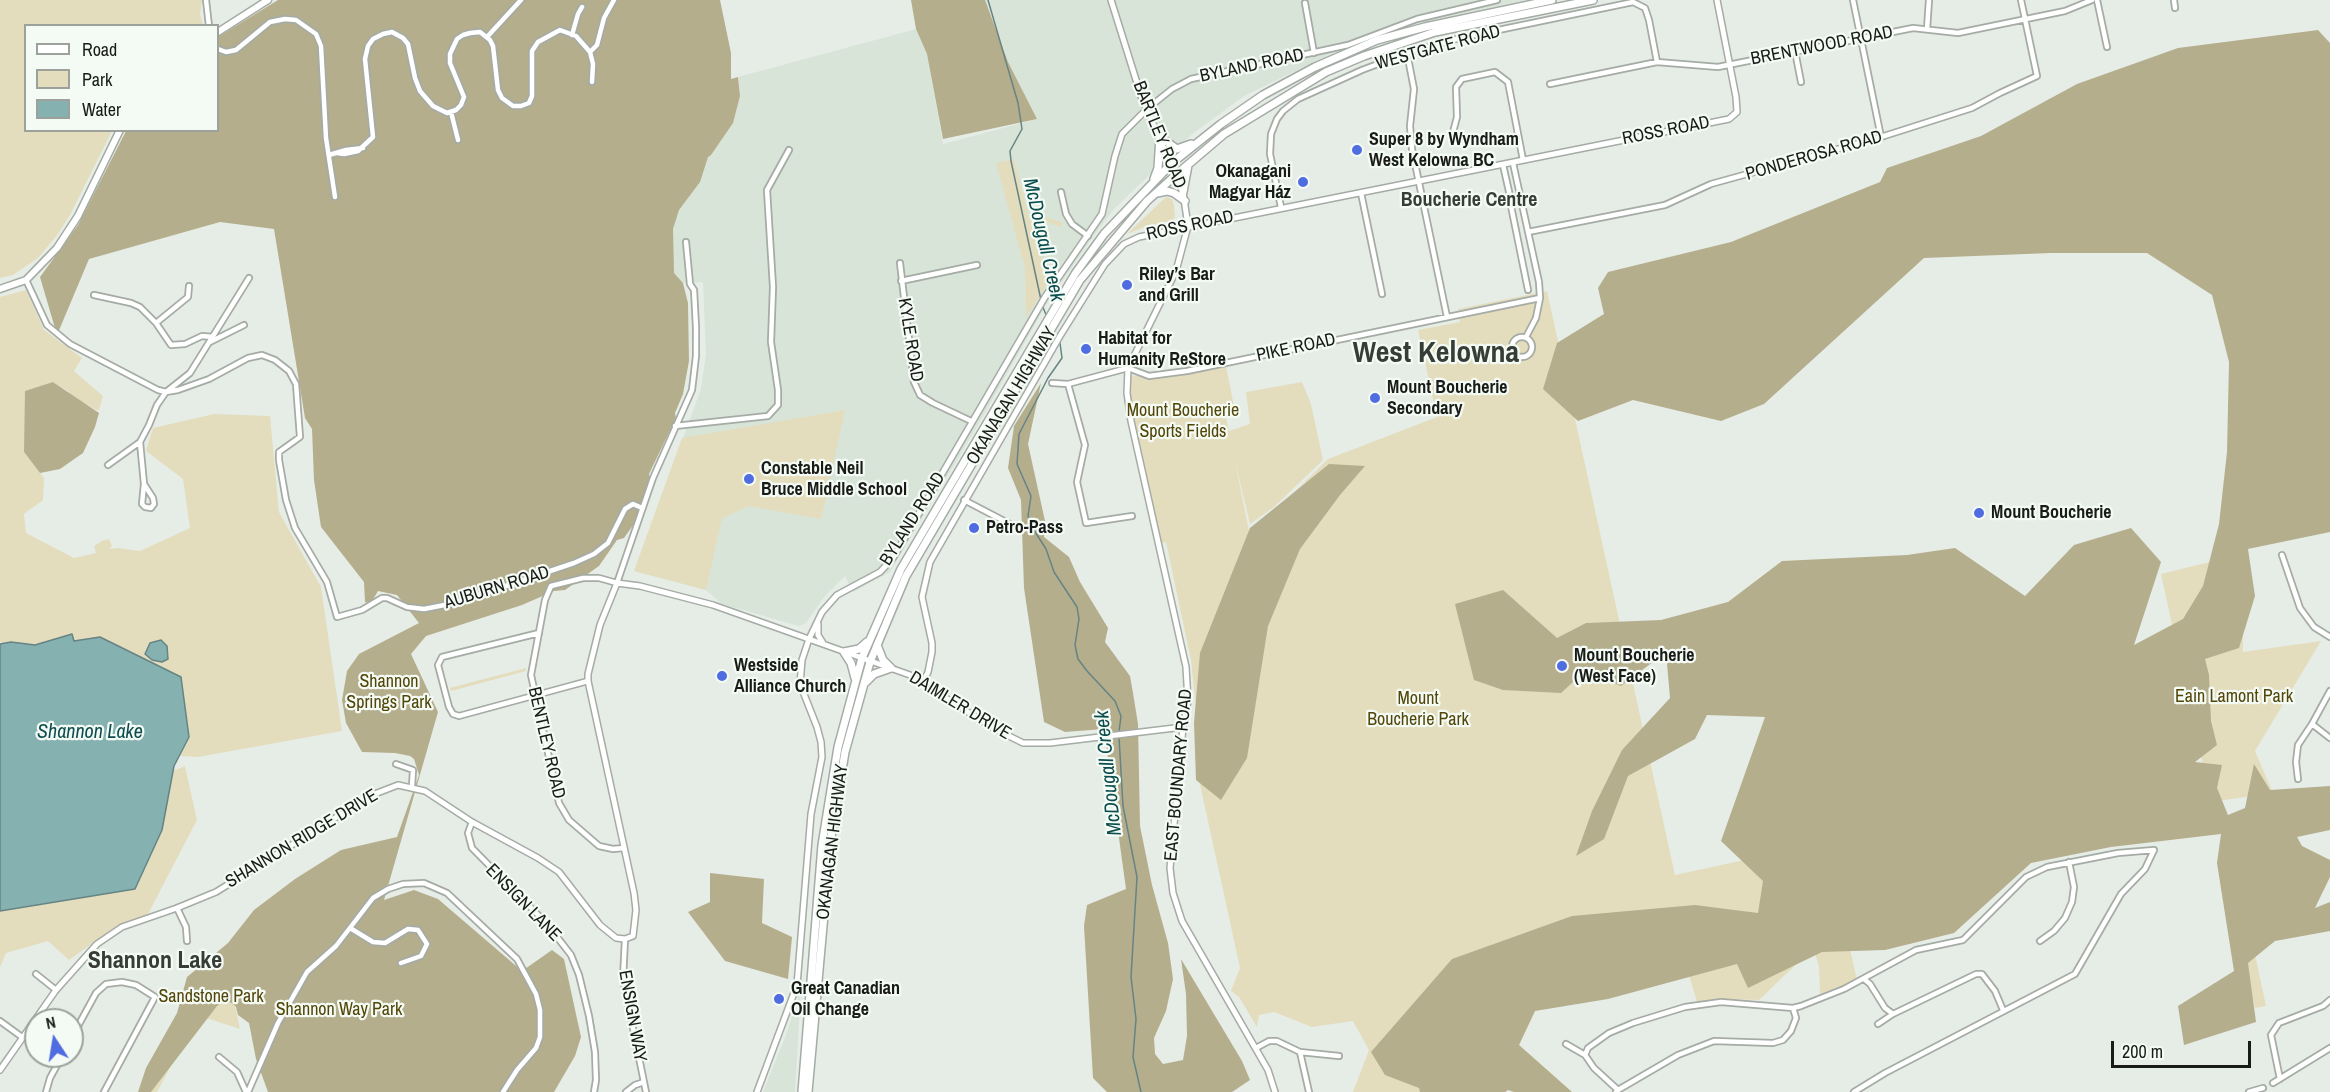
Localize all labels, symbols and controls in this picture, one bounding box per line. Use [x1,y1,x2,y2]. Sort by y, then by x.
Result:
street label: WESTGATE ROAD [1373,21,1503,75]
street label: BRENTWOOD ROAD [1749,22,1895,70]
legend [24,24,219,132]
text: Road [82,37,117,62]
street label: BYLAND ROAD [1198,44,1306,88]
text: Park [82,67,112,92]
street label: BARTLEY ROAD [1128,78,1190,192]
text: Water [82,97,121,122]
street label: ROSS ROAD [1620,112,1712,150]
street label: PONDEROSA ROAD [1743,126,1885,186]
place label: Super 8 by Wyndham West Kelowna BC [1369,129,1519,172]
marker: Super 8 by Wyndham West Kelowna BC [1350,143,1364,157]
place label: Okanagani Magyar Ház [1209,161,1291,204]
marker: Okanagani Magyar Ház [1296,175,1310,189]
water label: McDougall Creek [1017,176,1069,304]
district label: Boucherie Centre [1401,189,1537,213]
street label: ROSS ROAD [1144,206,1236,246]
place label: Riley’s Bar and Grill [1139,264,1215,306]
marker: Riley’s Bar and Grill [1120,278,1134,292]
street label: KYLE ROAD [893,297,927,383]
street label: OKANAGAN HIGHWAY [962,323,1062,469]
place label: Habitat for Humanity ReStore [1098,328,1226,370]
street label: PIKE ROAD [1254,329,1338,367]
district label: West Kelowna [1353,336,1519,372]
marker: Habitat for Humanity ReStore [1079,342,1093,356]
place label: Mount Boucherie Secondary [1387,377,1508,420]
marker: Mount Boucherie Secondary [1368,391,1382,405]
park label: Mount Boucherie Sports Fields [1127,400,1239,442]
place label: Constable Neil Bruce Middle School [761,458,907,500]
street label: BYLAND ROAD [876,468,950,570]
marker: Constable Neil Bruce Middle School [742,472,756,486]
place label: Mount Boucherie [1991,502,2112,524]
marker: Mount Boucherie [1972,506,1986,520]
place label: Petro-Pass [986,517,1063,539]
marker: Petro-Pass [967,521,981,535]
street label: AUBURN ROAD [442,562,552,614]
place label: Mount Boucherie (West Face) [1574,645,1695,688]
place label: Westside Alliance Church [734,655,846,698]
marker: Mount Boucherie (West Face) [1555,659,1569,673]
street label: DAIMLER DRIVE [905,667,1015,745]
marker: Westside Alliance Church [715,669,729,683]
park label: Shannon Springs Park [346,671,432,714]
street label: BENTLEY ROAD [523,685,569,801]
park label: Eain Lamont Park [2175,686,2293,708]
street label: EAST BOUNDARY ROAD [1161,688,1197,862]
park label: Mount Boucherie Park [1367,688,1469,730]
water label: McDougall Creek [1090,709,1128,837]
water label: Shannon Lake [37,721,143,745]
street label: OKANAGAN HIGHWAY [813,763,853,921]
street label: SHANNON RIDGE DRIVE [222,785,382,893]
street label: ENSIGN LANE [481,860,565,946]
district label: Shannon Lake [88,948,222,976]
street label: ENSIGN WAY [613,968,651,1064]
place label: Great Canadian Oil Change [791,978,900,1020]
park label: Sandstone Park [158,986,264,1008]
marker: Great Canadian Oil Change [772,992,786,1006]
park label: Shannon Way Park [276,999,402,1021]
north arrow [24,1008,84,1068]
text: N [44,1011,58,1034]
scale bar [2114,1029,2254,1067]
text: 200 m [2122,1039,2163,1064]

